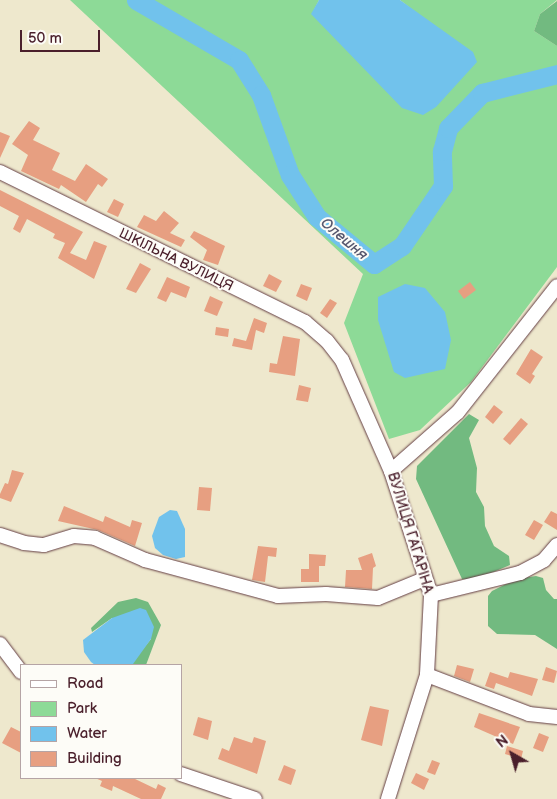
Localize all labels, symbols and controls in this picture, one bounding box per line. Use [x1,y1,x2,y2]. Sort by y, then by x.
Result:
scale bar [22,20,102,52]
text: 50 m [28,29,62,48]
water label: Олешня [317,214,371,264]
street label: ШКІЛЬНА ВУЛИЦЯ [116,225,236,295]
street label: ВУЛИЦЯ ГАГАРІНА [384,470,436,596]
legend [20,664,182,779]
text: Road [67,674,103,693]
text: Park [67,699,97,718]
text: Water [67,724,107,743]
north arrow [487,729,537,779]
text: N [493,732,512,752]
text: Building [67,749,122,768]

